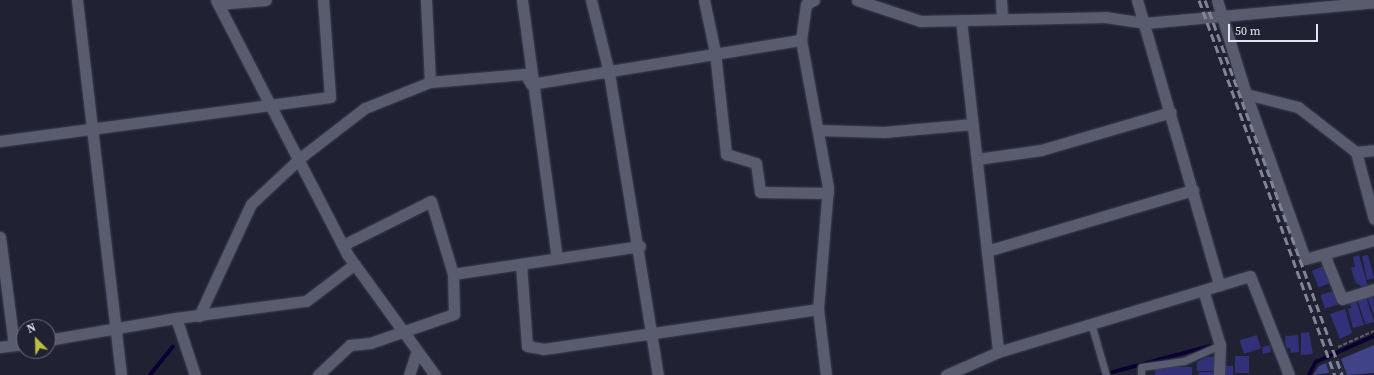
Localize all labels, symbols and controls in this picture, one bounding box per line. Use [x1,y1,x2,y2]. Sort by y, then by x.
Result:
scale bar [1230,16,1320,42]
text: 50 m [1235,23,1261,39]
north arrow [16,319,56,359]
text: N [25,320,38,337]

